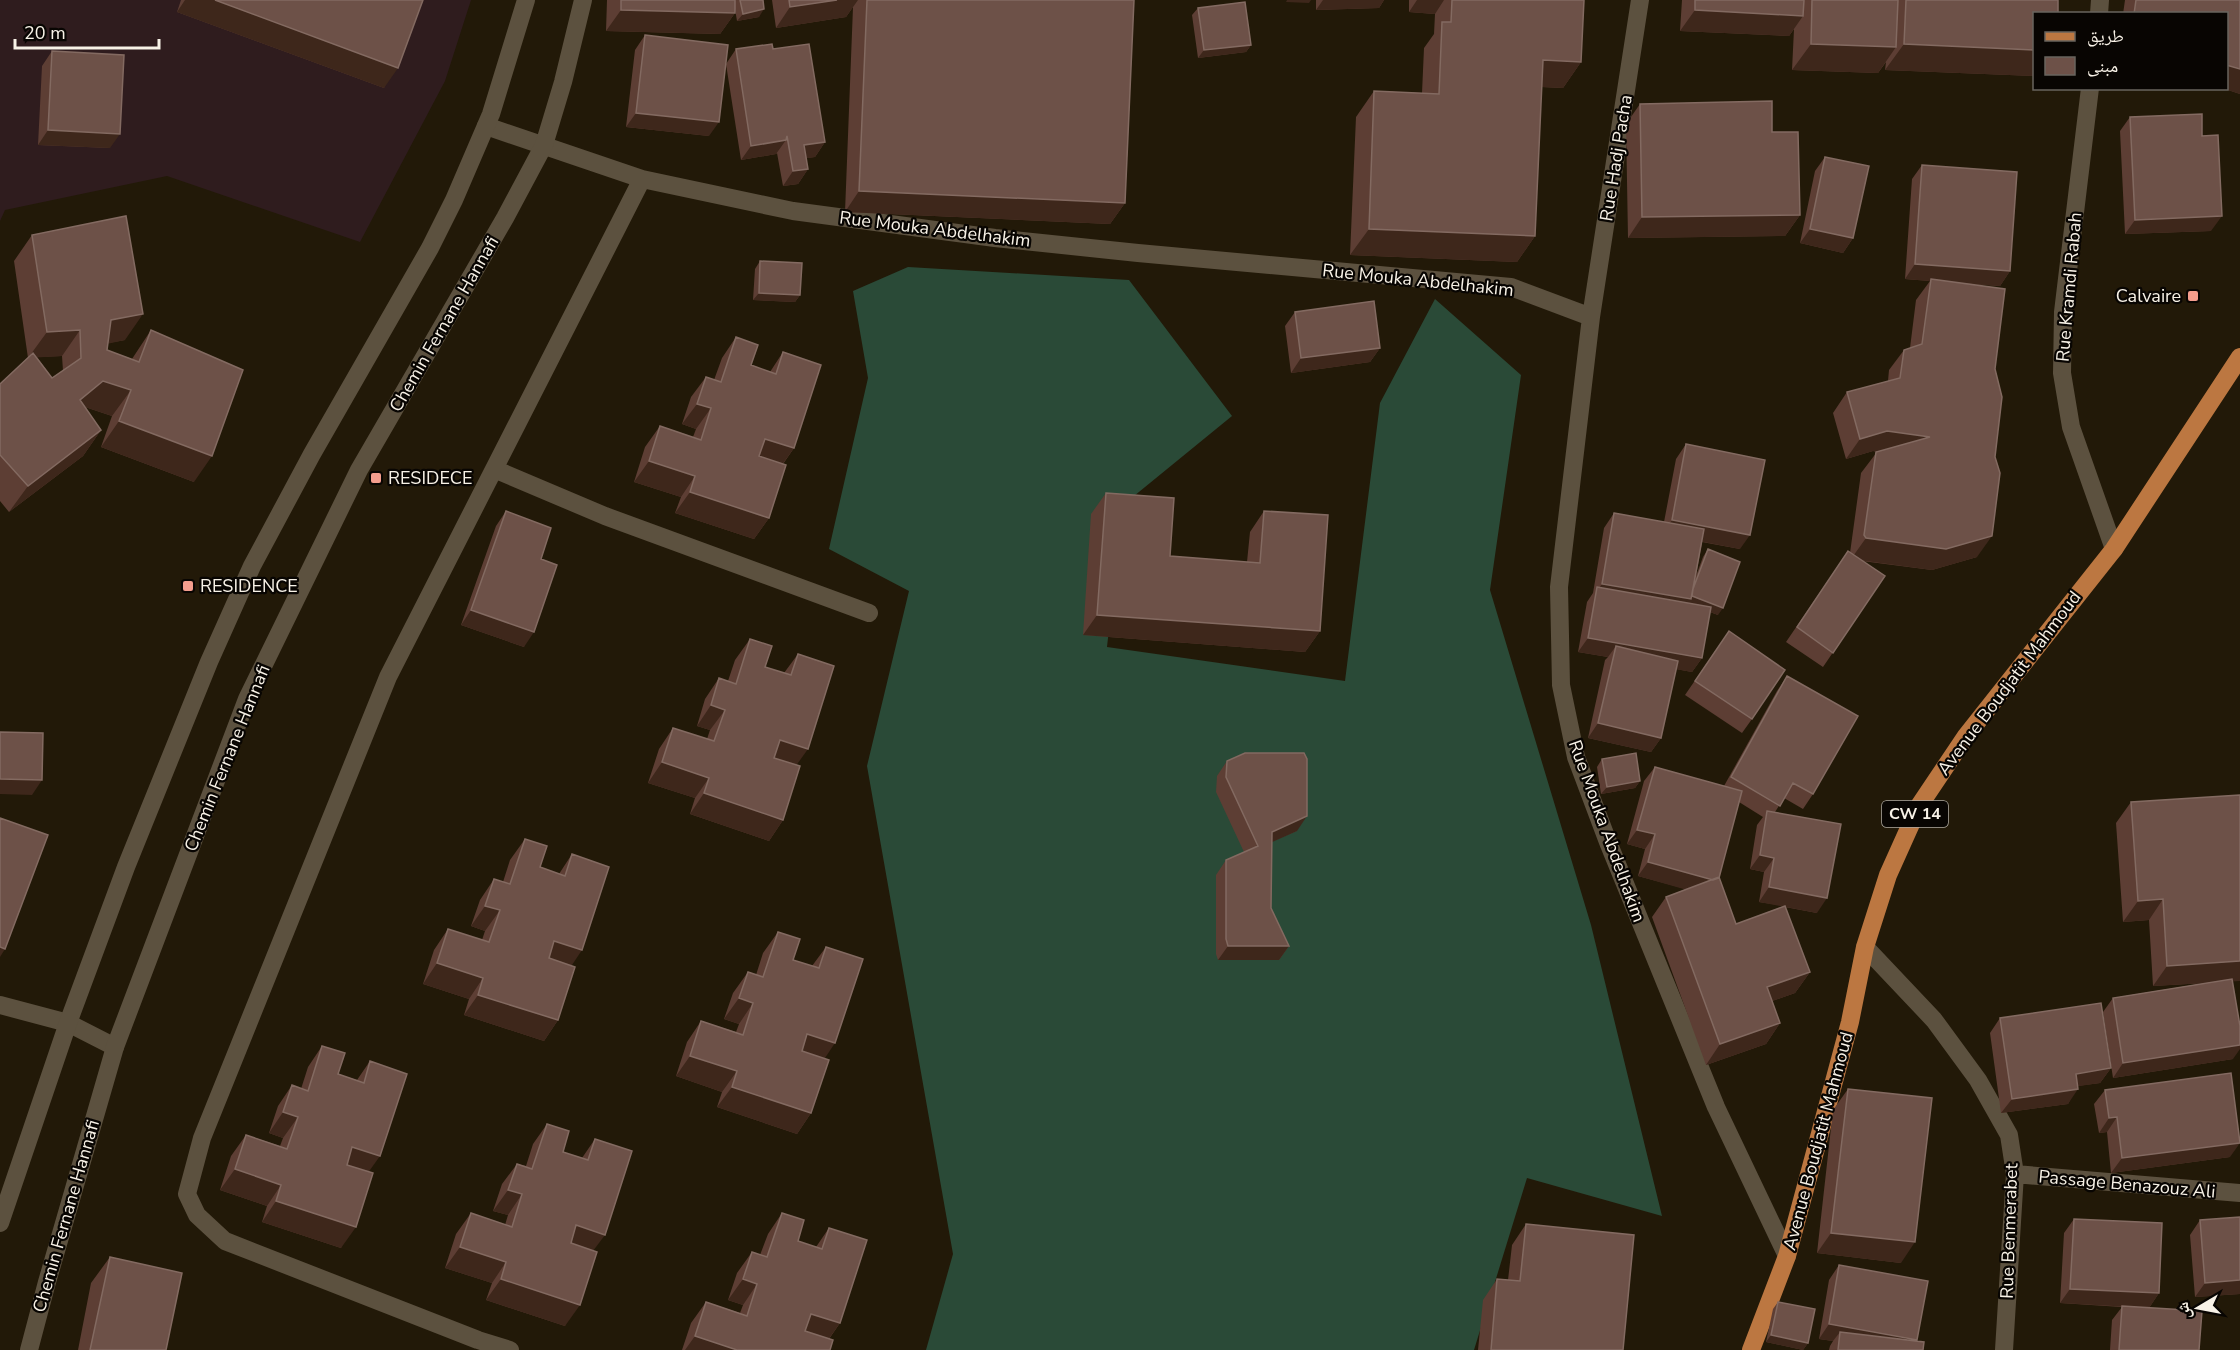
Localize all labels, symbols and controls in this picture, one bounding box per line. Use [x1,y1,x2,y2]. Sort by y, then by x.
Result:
scale bar [15,12,159,50]
legend [2033,12,2228,90]
text: 20 m [24,21,66,45]
text: طريق [2087,24,2124,48]
text: مبنى [2087,54,2118,78]
street label: Rue Hadj Pacha [1594,93,1638,223]
street label: Rue Mouka Abdelhakim [838,205,1032,253]
street label: Rue Kramdi Rabah [2051,211,2087,363]
street label: Chemin Fernane Hannafi [384,232,504,416]
street label: Rue Mouka Abdelhakim [1321,258,1515,302]
place label: Calvaire [2116,284,2181,308]
marker: Calvaire [2186,289,2200,303]
place label: RESIDECE [388,466,472,490]
marker: RESIDECE [369,471,383,485]
place label: RESIDENCE [200,574,298,598]
marker: RESIDENCE [181,579,195,593]
street label: Avenue Boudjatit Mahmoud [1932,586,2086,780]
street label: Chemin Fernane Hannafi [179,661,275,855]
street label: Rue Mouka Abdelhakim [1563,737,1651,925]
road number: CW 14 [1882,801,1948,827]
street label: Avenue Boudjatit Mahmoud [1777,1029,1859,1253]
street label: Chemin Fernane Hannafi [27,1117,105,1315]
street label: Rue Benmerabet [1995,1162,2023,1299]
street label: Passage Benazouz Ali [2038,1164,2216,1204]
north arrow [2168,1278,2228,1338]
text: ش [2172,1300,2197,1321]

